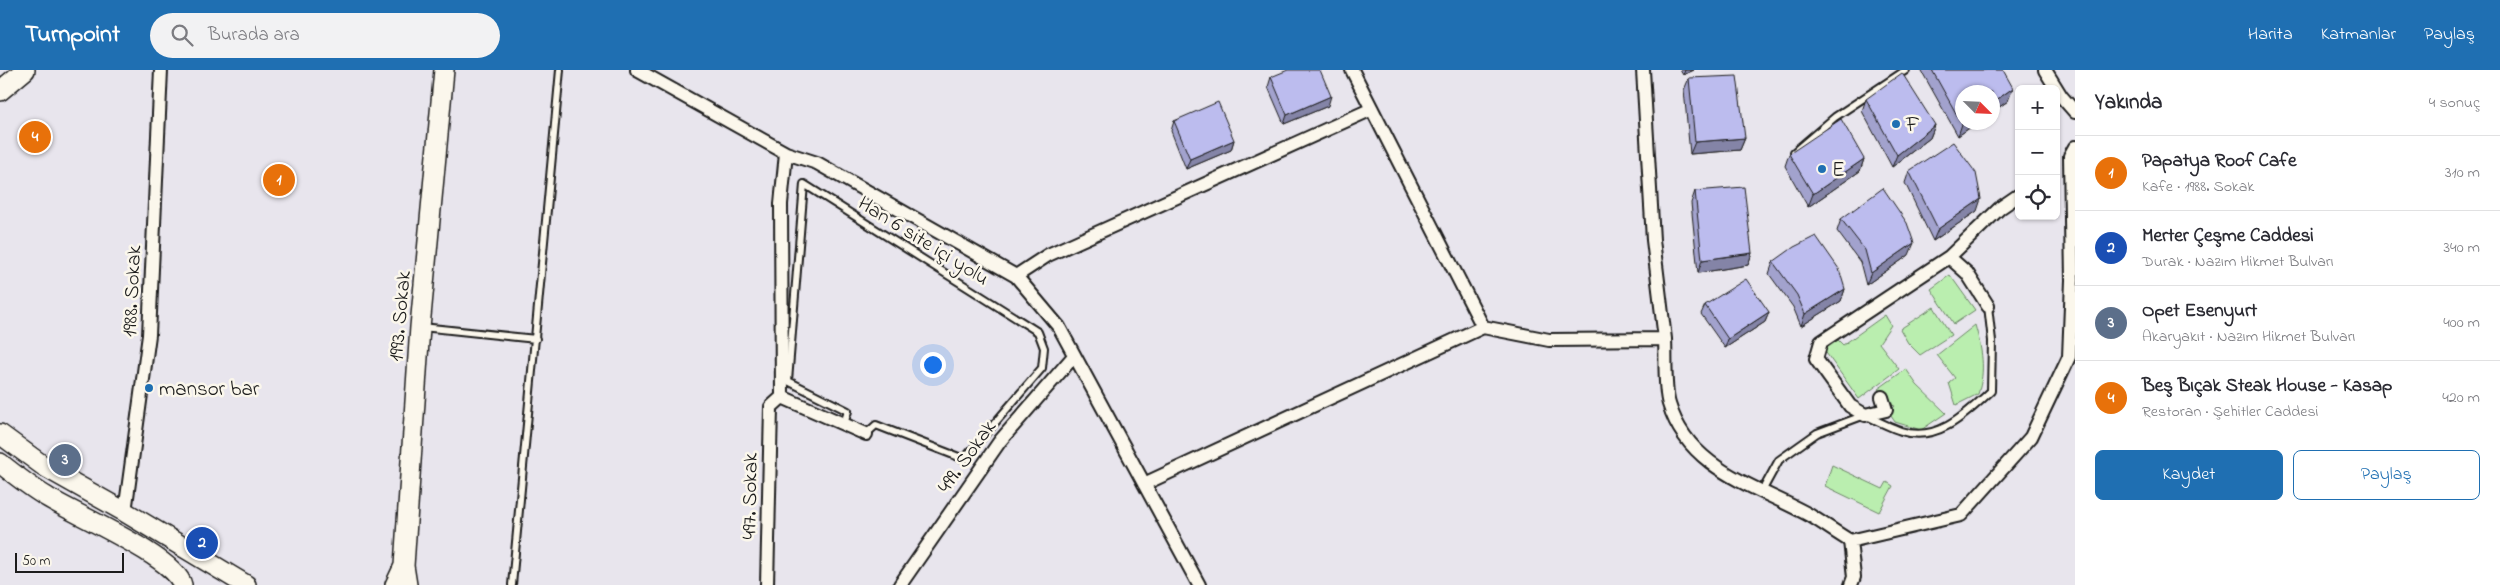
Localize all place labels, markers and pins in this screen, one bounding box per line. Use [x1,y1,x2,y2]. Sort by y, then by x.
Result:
place label: F [1905,111,1920,141]
pin: 4 [19,118,51,156]
marker: F [1890,118,1902,130]
place label: E [1832,156,1845,186]
pin: 1 [263,161,295,199]
marker: E [1816,163,1828,175]
place label: mansor bar [159,375,260,405]
marker: mansor bar [143,382,155,394]
pin: 3 [49,441,81,479]
pin: 2 [186,524,218,562]

